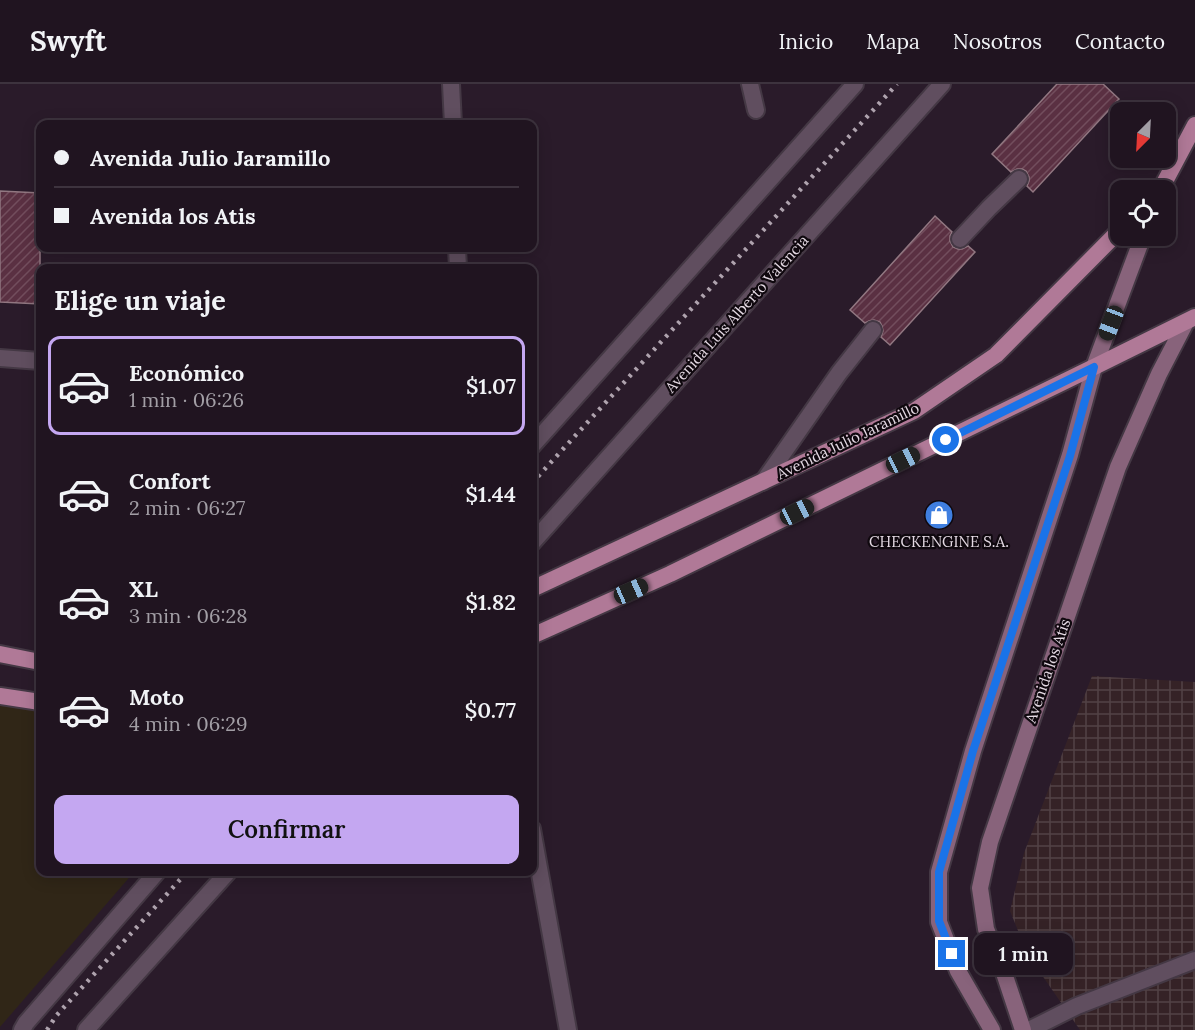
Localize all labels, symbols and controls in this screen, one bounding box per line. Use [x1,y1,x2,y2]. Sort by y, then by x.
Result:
text: Swyft [30,23,106,59]
text: Inicio [778,28,833,55]
text: Mapa [866,28,920,55]
text: Nosotros [953,28,1042,55]
text: Contacto [1075,28,1165,55]
north arrow [1110,102,1176,168]
map controls [1110,102,1176,246]
text: Avenida Julio Jaramillo [90,144,330,172]
button: locate [1110,180,1176,246]
text: Avenida los Atis [90,202,256,230]
street label: Avenida Luis Alberto Valencia [660,231,813,397]
text: Elige un viaje [54,283,226,317]
car [1096,303,1126,343]
icon: car [57,359,111,413]
text: Económico [129,359,244,387]
text: $1.07 [466,372,516,400]
text: 1 min · 06:26 [129,387,244,412]
street label: Avenida Julio Jaramillo [773,398,922,484]
route start [932,426,959,453]
car [883,444,923,476]
icon: car [57,467,111,521]
text: Confort [129,467,211,495]
text: $1.44 [466,480,516,508]
text: 2 min · 06:27 [129,495,245,520]
car [777,496,817,528]
shop icon: CHECKENGINE S.A. [923,499,955,531]
place label: CHECKENGINE S.A. [869,532,1009,551]
icon: car [57,575,111,629]
text: XL [129,575,158,603]
car [611,575,651,607]
text: $1.82 [465,588,516,616]
text: 3 min · 06:28 [129,603,248,628]
street label: Avenida los Atis [1021,616,1074,726]
icon: car [57,683,111,737]
text: Moto [129,683,184,711]
text: $0.77 [465,696,516,724]
text: 4 min · 06:29 [129,711,248,736]
button: Confirmar [54,795,519,864]
callout: 1 min [973,933,1072,975]
route end [938,940,965,967]
text: 1 min [998,941,1049,966]

